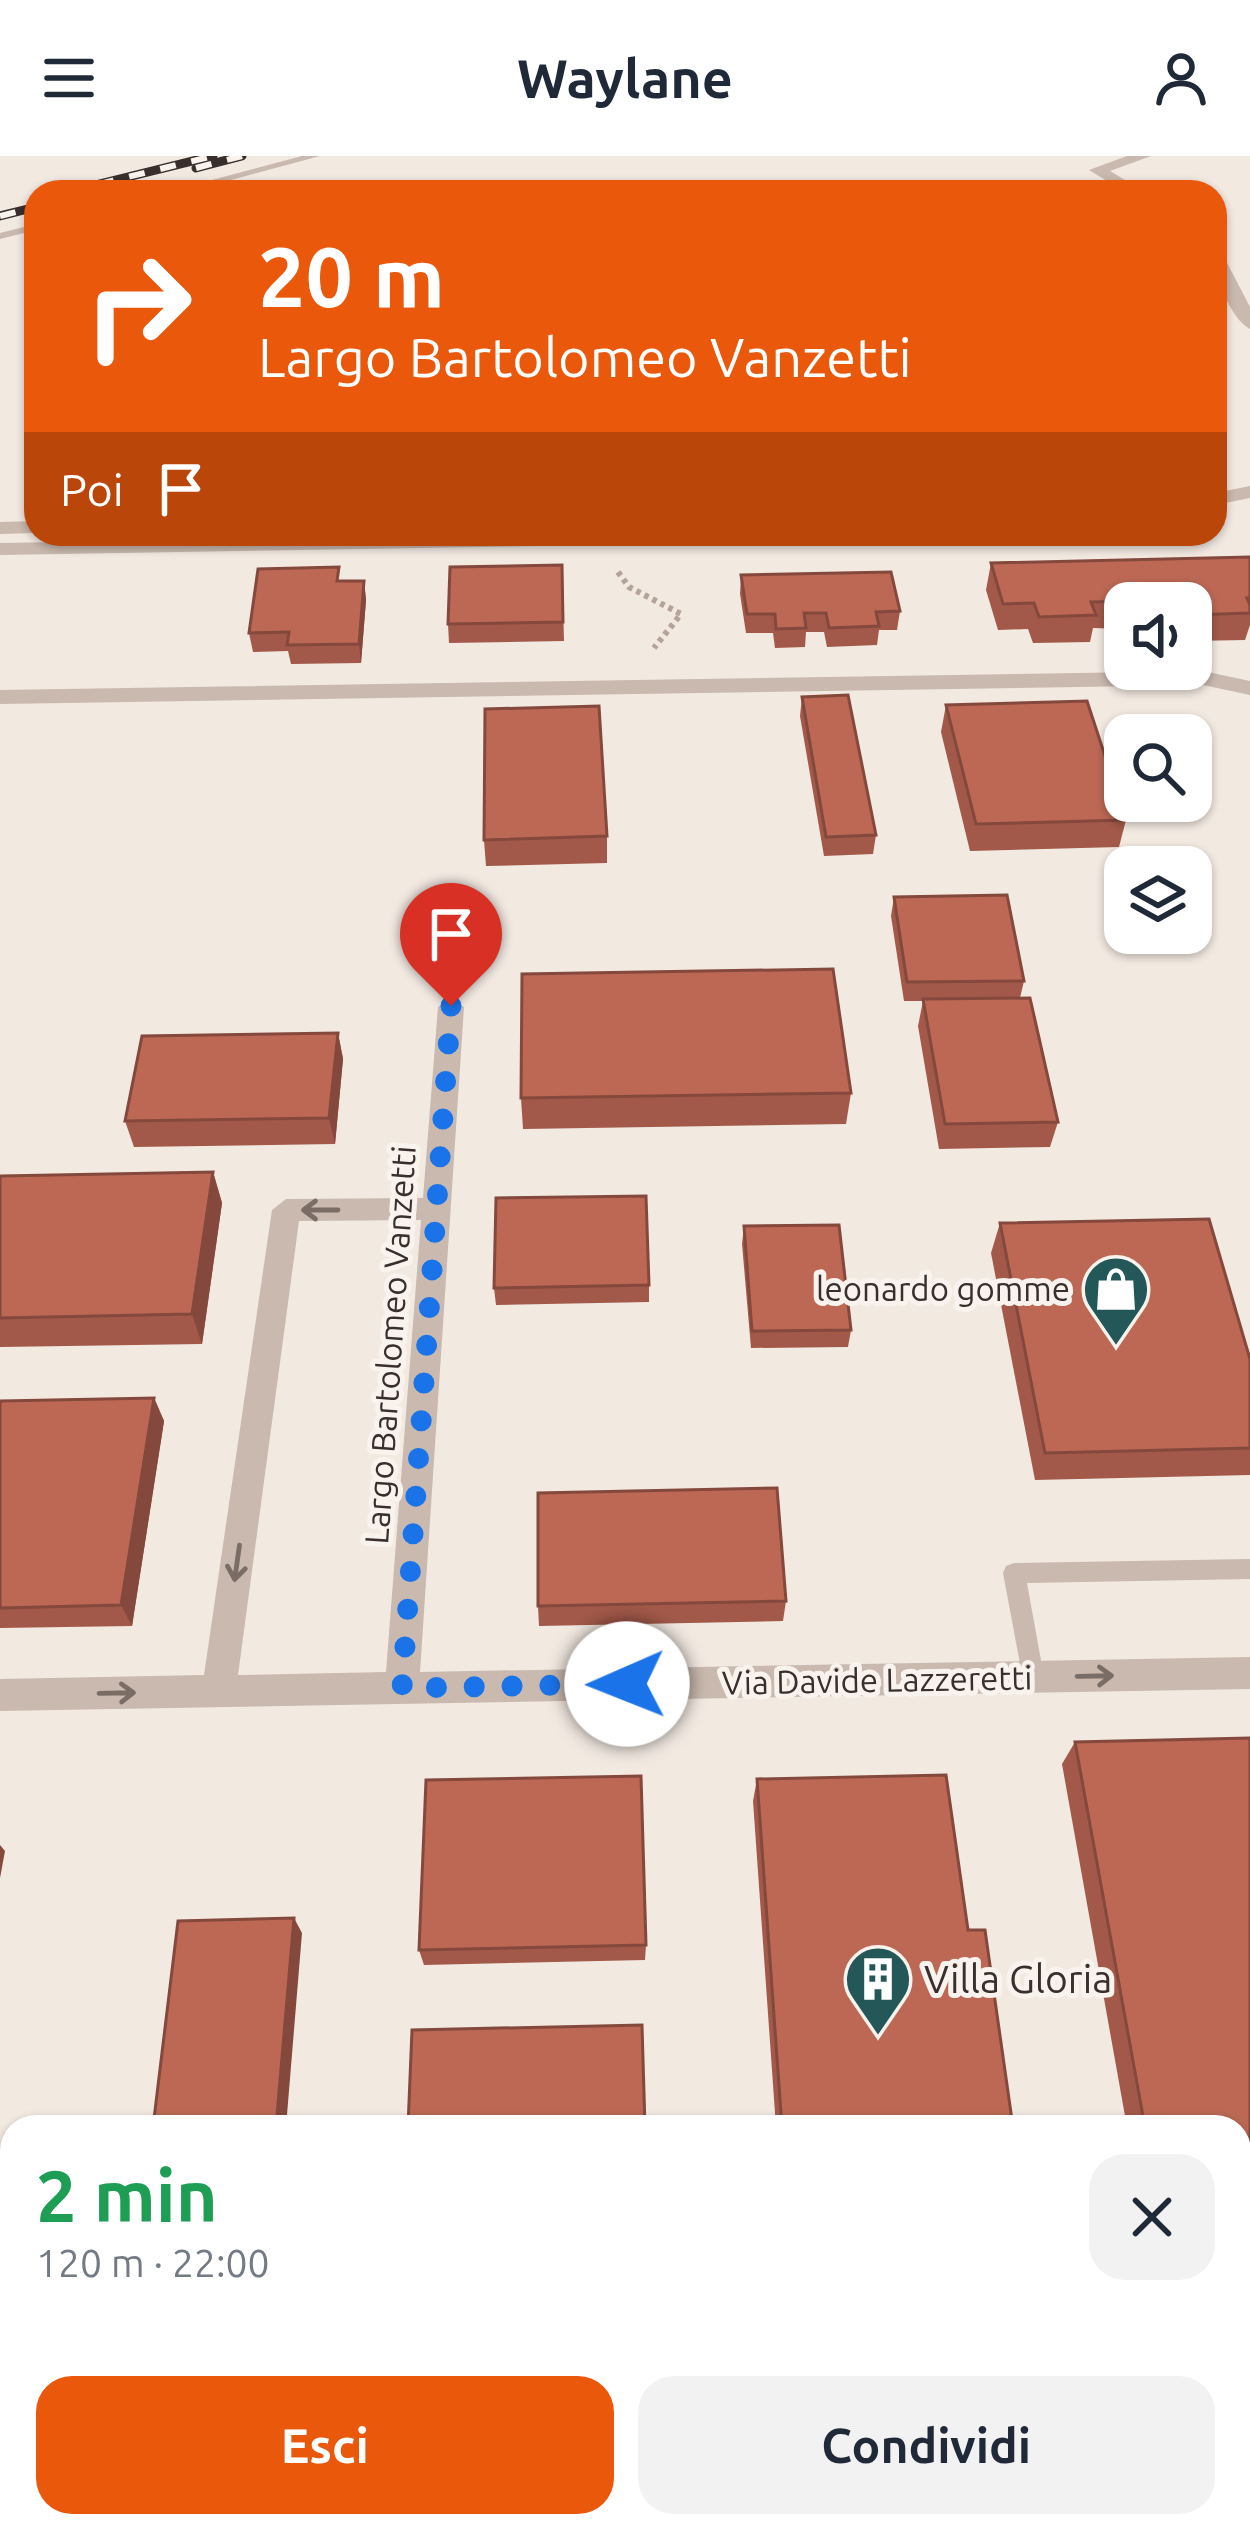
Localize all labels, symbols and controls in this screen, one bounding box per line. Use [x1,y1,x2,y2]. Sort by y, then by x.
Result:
icon: menu [36,45,102,111]
icon: person [1148,45,1214,111]
text: Waylane [517,48,733,108]
icon: right [60,228,216,384]
text: 20 m [258,229,445,323]
text: Largo Bartolomeo Vanzetti [258,327,912,387]
icon: arrive [148,456,214,522]
text: Poi [60,464,124,515]
map controls [1104,582,1212,954]
button: sound [1104,582,1212,690]
button: search [1104,714,1212,822]
button: layers [1104,846,1212,954]
pin [400,883,502,1006]
icon: arrive [418,901,484,967]
street label: Largo Bartolomeo Vanzetti [357,1144,422,1546]
one-way arrow [301,1199,340,1221]
shop icon: leonardo gomme [1081,1254,1151,1348]
place label: leonardo gomme [816,1270,1070,1307]
one-way arrow [225,1543,248,1582]
position arrow [564,1621,690,1747]
street label: Via Davide Lazzeretti [721,1658,1033,1701]
one-way arrow [1075,1665,1114,1687]
one-way arrow [97,1681,136,1704]
building icon: Villa Gloria [843,1944,913,2038]
place label: Villa Gloria [924,1957,1112,2000]
button: close [1089,2154,1215,2280]
text: 2 min [36,2155,218,2236]
text: 120 m · 22:00 [36,2241,270,2284]
button: Esci [36,2376,614,2514]
button: Condividi [638,2376,1215,2514]

